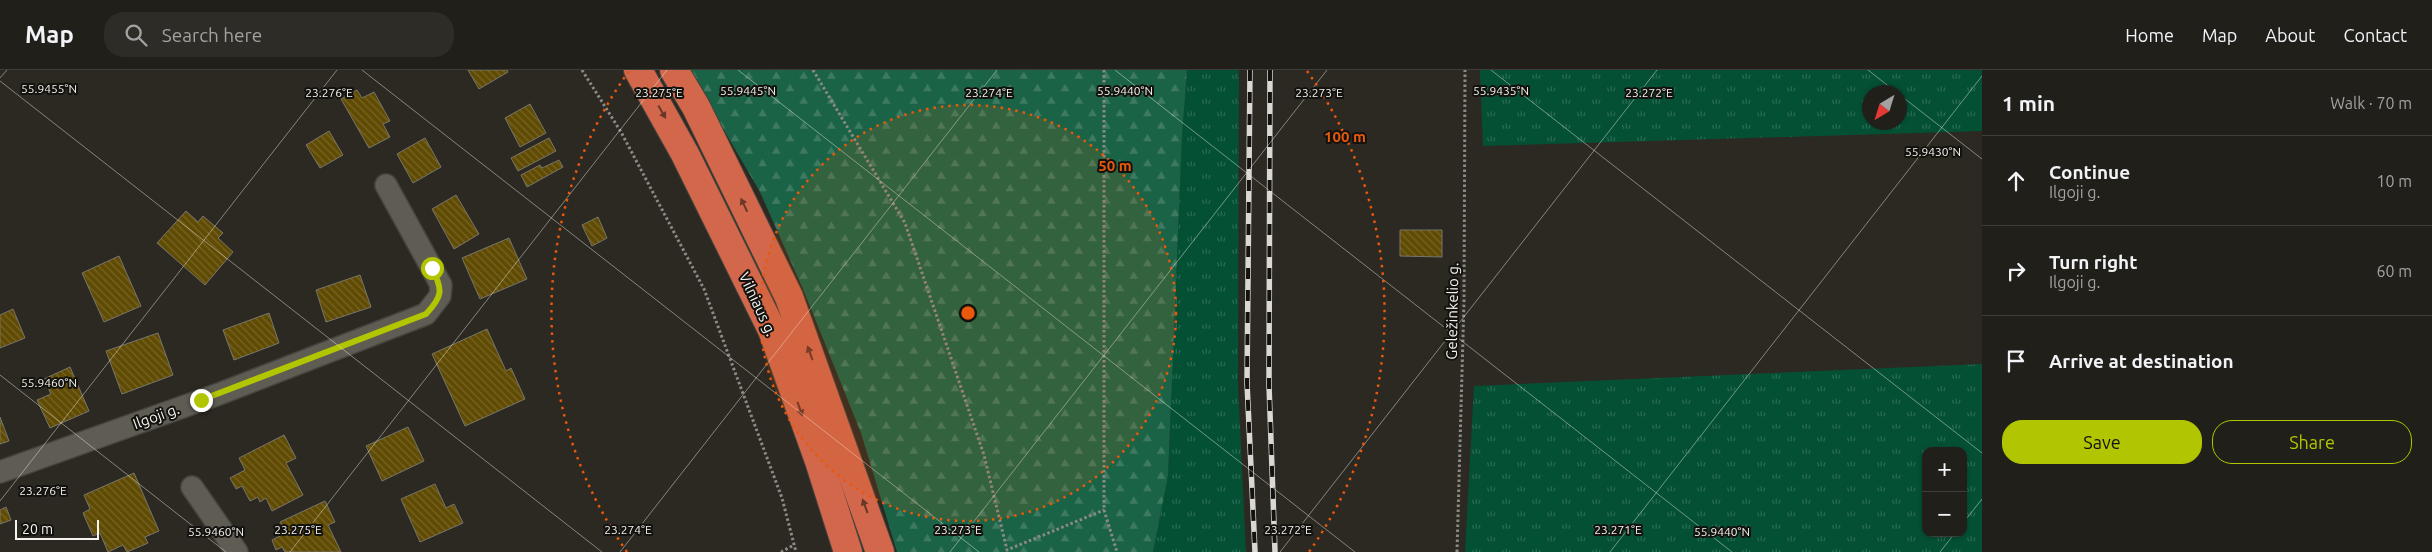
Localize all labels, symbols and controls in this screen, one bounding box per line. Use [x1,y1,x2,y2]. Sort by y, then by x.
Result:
search box [104,12,454,57]
text: Map [25,21,74,48]
icon: search [122,21,150,49]
text: Search here [162,24,262,46]
text: Home [2125,25,2174,45]
text: Map [2202,25,2237,45]
text: About [2265,25,2315,45]
text: Contact [2343,25,2407,45]
text: 55.9455°N [21,82,77,95]
text: 55.9445°N [720,84,776,97]
text: 55.9440°N [1097,84,1153,97]
text: 55.9435°N [1473,84,1529,97]
north arrow [1862,85,1907,130]
text: 23.276°E [305,86,353,99]
text: 23.275°E [635,86,683,99]
text: 23.274°E [965,86,1013,99]
text: 23.273°E [1295,86,1343,99]
text: 23.272°E [1625,86,1673,99]
text: 1 min [2002,91,2055,115]
text: Walk · 70 m [2330,94,2412,112]
one-way arrow [657,106,666,119]
text: 100 m [1324,128,1366,145]
text: 55.9430°N [1905,145,1961,158]
text: 50 m [1098,157,1132,174]
text: Continue [2049,161,2130,183]
icon: ahead [2002,167,2030,195]
text: 10 m [2376,172,2412,190]
text: Ilgoji g. [2049,183,2100,201]
one-way arrow [740,197,748,212]
text: Turn right [2049,251,2137,273]
route start [421,257,444,280]
icon: right [2002,257,2030,285]
street label: Geležinkelio g. [1443,262,1461,360]
text: 60 m [2376,262,2412,280]
street label: Vilniaus g. [736,269,780,339]
text: Ilgoji g. [2049,273,2100,291]
centre of rings [959,304,977,322]
one-way arrow [806,345,814,360]
icon: arrive [2002,347,2030,375]
text: Arrive at destination [2049,350,2234,372]
text: 55.9460°N [21,376,77,389]
route end [190,389,213,412]
street label: Ilgoji g. [130,400,182,432]
one-way arrow [797,401,804,416]
button: Save [2002,420,2202,464]
button: Share [2212,420,2412,464]
map controls [1922,447,1967,537]
button: + [1922,447,1967,492]
text: 23.276°E [19,484,67,497]
button: − [1922,492,1967,537]
one-way arrow [861,498,869,513]
scale bar [15,517,99,540]
text: 20 m [22,521,53,537]
text: 23.275°E [274,523,322,536]
text: 23.274°E [604,523,652,536]
text: 23.273°E [934,523,982,536]
text: 23.272°E [1264,523,1312,536]
text: 23.271°E [1594,523,1642,536]
text: 55.9460°N [188,525,244,538]
text: 55.9440°N [1694,525,1750,538]

